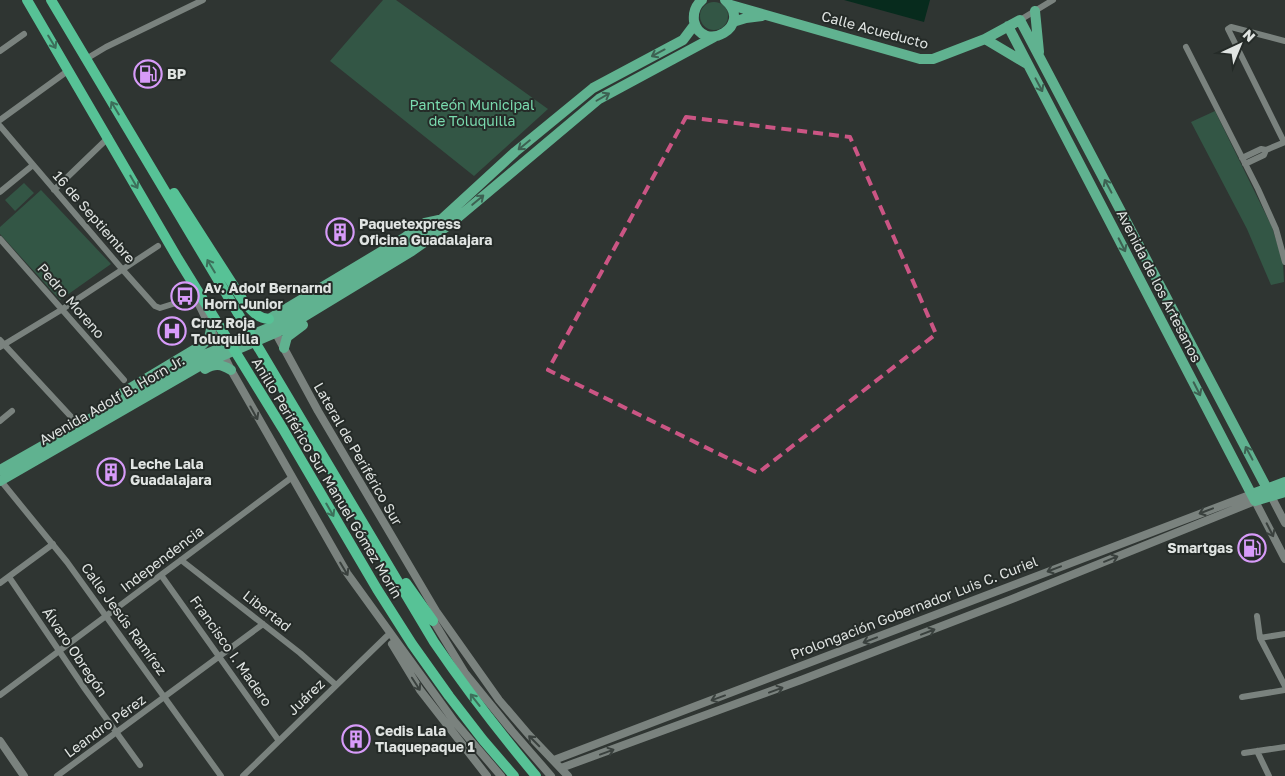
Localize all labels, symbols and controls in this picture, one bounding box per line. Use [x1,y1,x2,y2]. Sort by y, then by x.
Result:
street label: Calle Acueducto [820,7,930,52]
north arrow [1215,20,1265,70]
text: N [1240,25,1259,45]
one-way arrow [48,34,58,48]
one-way arrow [650,48,665,58]
fuel station icon: BP [133,59,163,89]
place label: BP [167,65,186,82]
one-way arrow [1034,78,1044,92]
one-way arrow [596,91,610,101]
park label: Panteón Municipal de Toluquilla [410,96,534,129]
one-way arrow [110,101,120,115]
one-way arrow [518,139,531,150]
street label: 16 de Septiembre [50,167,139,266]
one-way arrow [130,175,140,189]
one-way arrow [1102,179,1112,193]
one-way arrow [472,195,485,206]
street label: Avenida de los Artesanos [1113,207,1205,365]
place label: Paquetexpress Oficina Guadalajara [359,215,492,248]
building icon: Paquetexpress Oficina Guadalajara [325,217,355,247]
one-way arrow [1117,237,1127,252]
street label: Pedro Moreno [34,260,109,342]
one-way arrow [205,260,215,274]
place label: Av. Adolf Bernarnd Horn Junior [204,279,331,312]
bus stop icon: Av. Adolf Bernarnd Horn Junior [170,281,200,311]
place label: Cruz Roja Toluquilla [191,314,259,347]
hospital icon: Cruz Roja Toluquilla [157,316,187,346]
street label: Avenida Adolf B. Horn Jr. [36,351,187,448]
street label: Anillo Periférico Sur Manuel Gómez Morín [249,354,406,601]
street label: Lateral de Periférico Sur [311,379,407,529]
one-way arrow [1193,381,1202,396]
one-way arrow [250,405,259,420]
one-way arrow [1244,446,1253,461]
place label: Leche Lala Guadalajara [130,455,212,488]
building icon: Leche Lala Guadalajara [96,457,126,487]
one-way arrow [326,503,336,517]
one-way arrow [1199,507,1214,516]
street label: Independencia [117,522,207,595]
one-way arrow [1266,522,1275,537]
fuel station icon: Smartgas [1237,533,1267,563]
place label: Smartgas [1167,539,1233,556]
street label: Prolongación Gobernador Luis C. Curiel [788,552,1040,663]
one-way arrow [1103,554,1118,563]
street label: Calle Jesús Ramírez [78,559,171,678]
one-way arrow [340,561,350,575]
one-way arrow [1047,565,1062,574]
street label: Libertad [240,587,295,635]
street label: Francisco I. Madero [187,592,276,709]
street label: Álvaro Obregón [39,604,112,700]
one-way arrow [919,627,935,636]
one-way arrow [863,636,878,646]
street label: Juárez [284,675,328,718]
one-way arrow [411,677,421,691]
one-way arrow [767,685,783,694]
street label: Leandro Pérez [61,690,149,761]
one-way arrow [469,694,480,707]
one-way arrow [711,694,726,703]
place label: Cedis Lala Tlaquepaque 1 [375,722,475,755]
building icon: Cedis Lala Tlaquepaque 1 [341,724,371,754]
one-way arrow [528,734,540,747]
one-way arrow [598,747,614,756]

